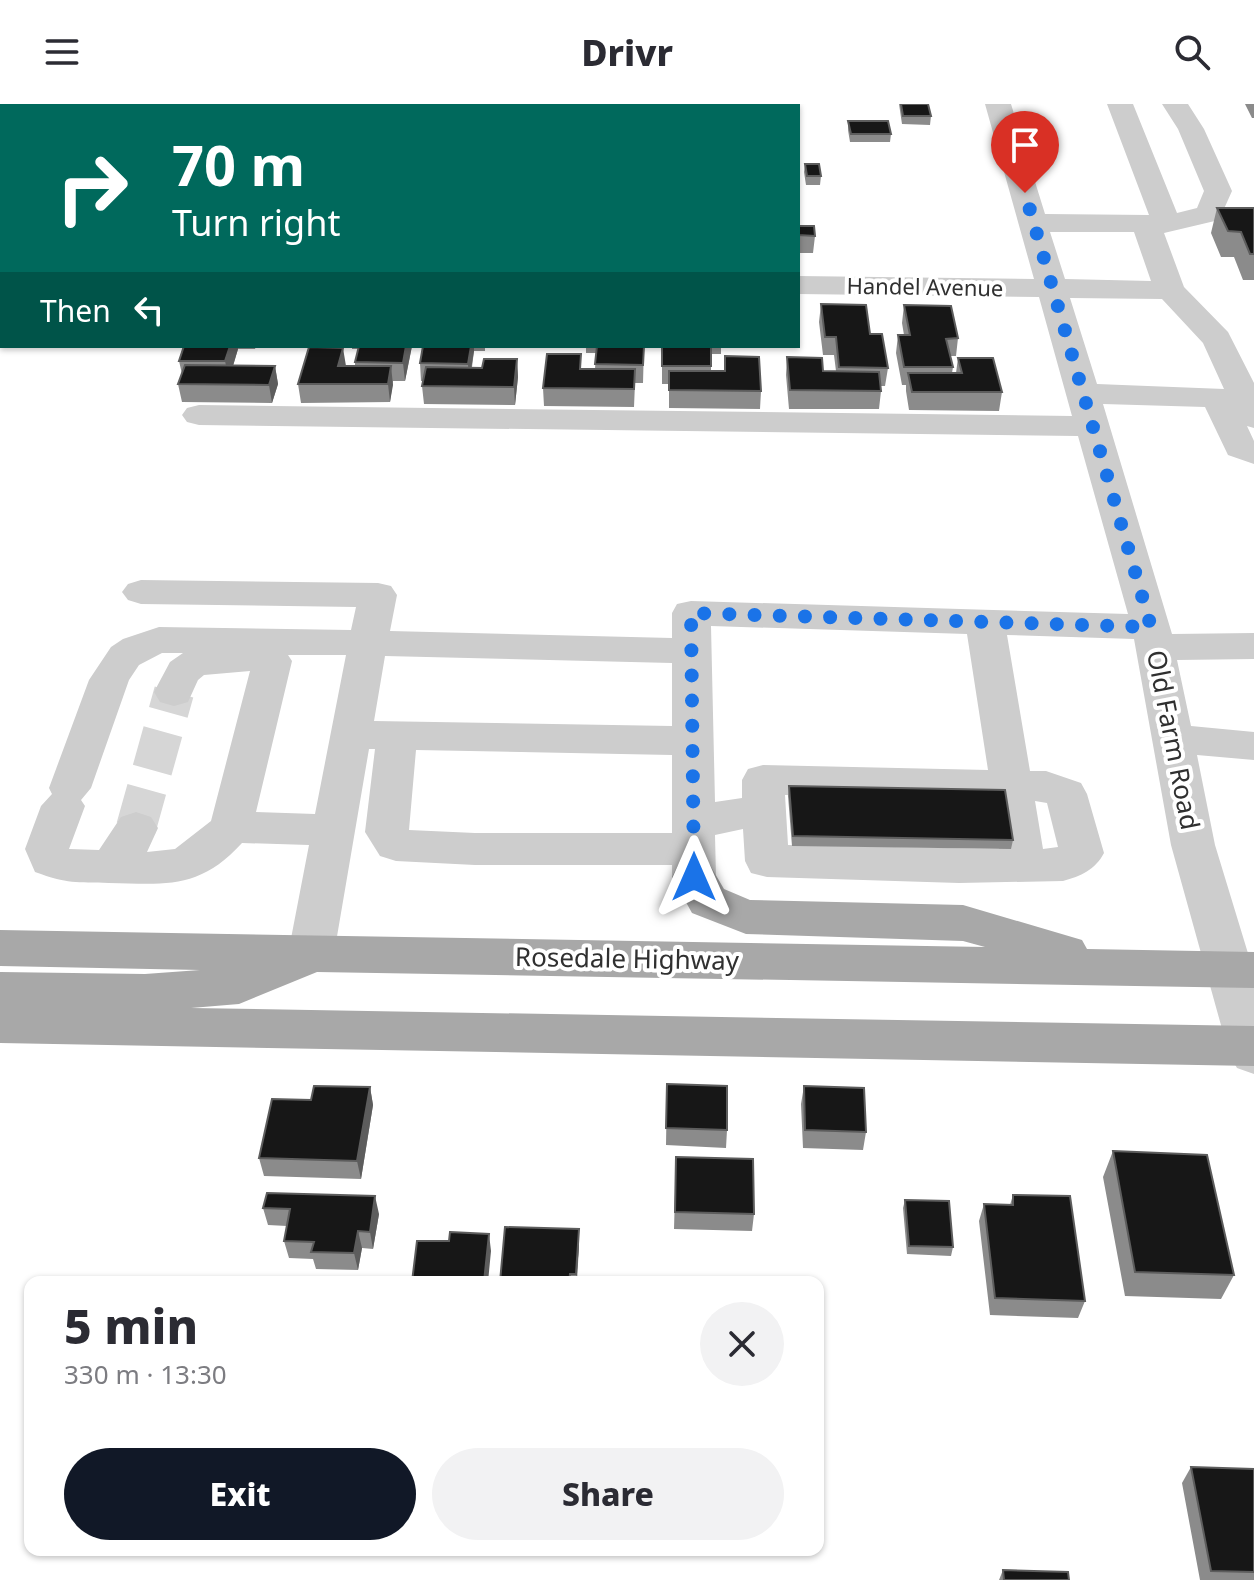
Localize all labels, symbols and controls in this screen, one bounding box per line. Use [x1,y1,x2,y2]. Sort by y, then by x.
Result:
text: Drivr [581,28,673,77]
icon: menu [40,30,84,74]
icon: search [1170,30,1214,74]
pin [991,111,1059,193]
icon: arrive [1003,123,1047,167]
text: 70 m [172,126,305,202]
icon: right [40,136,144,240]
text: Turn right [172,198,340,247]
street label: Handel Avenue [846,270,1004,302]
icon: left [127,288,171,332]
text: Then [40,290,111,331]
street label: Old Farm Road [1139,647,1209,833]
position arrow [652,835,736,919]
street label: Rosedale Highway [515,938,740,978]
text: 5 min [64,1293,198,1358]
button: close [700,1302,784,1386]
text: 330 m · 13:30 [64,1356,227,1392]
button: Exit [64,1448,416,1540]
button: Share [432,1448,784,1540]

